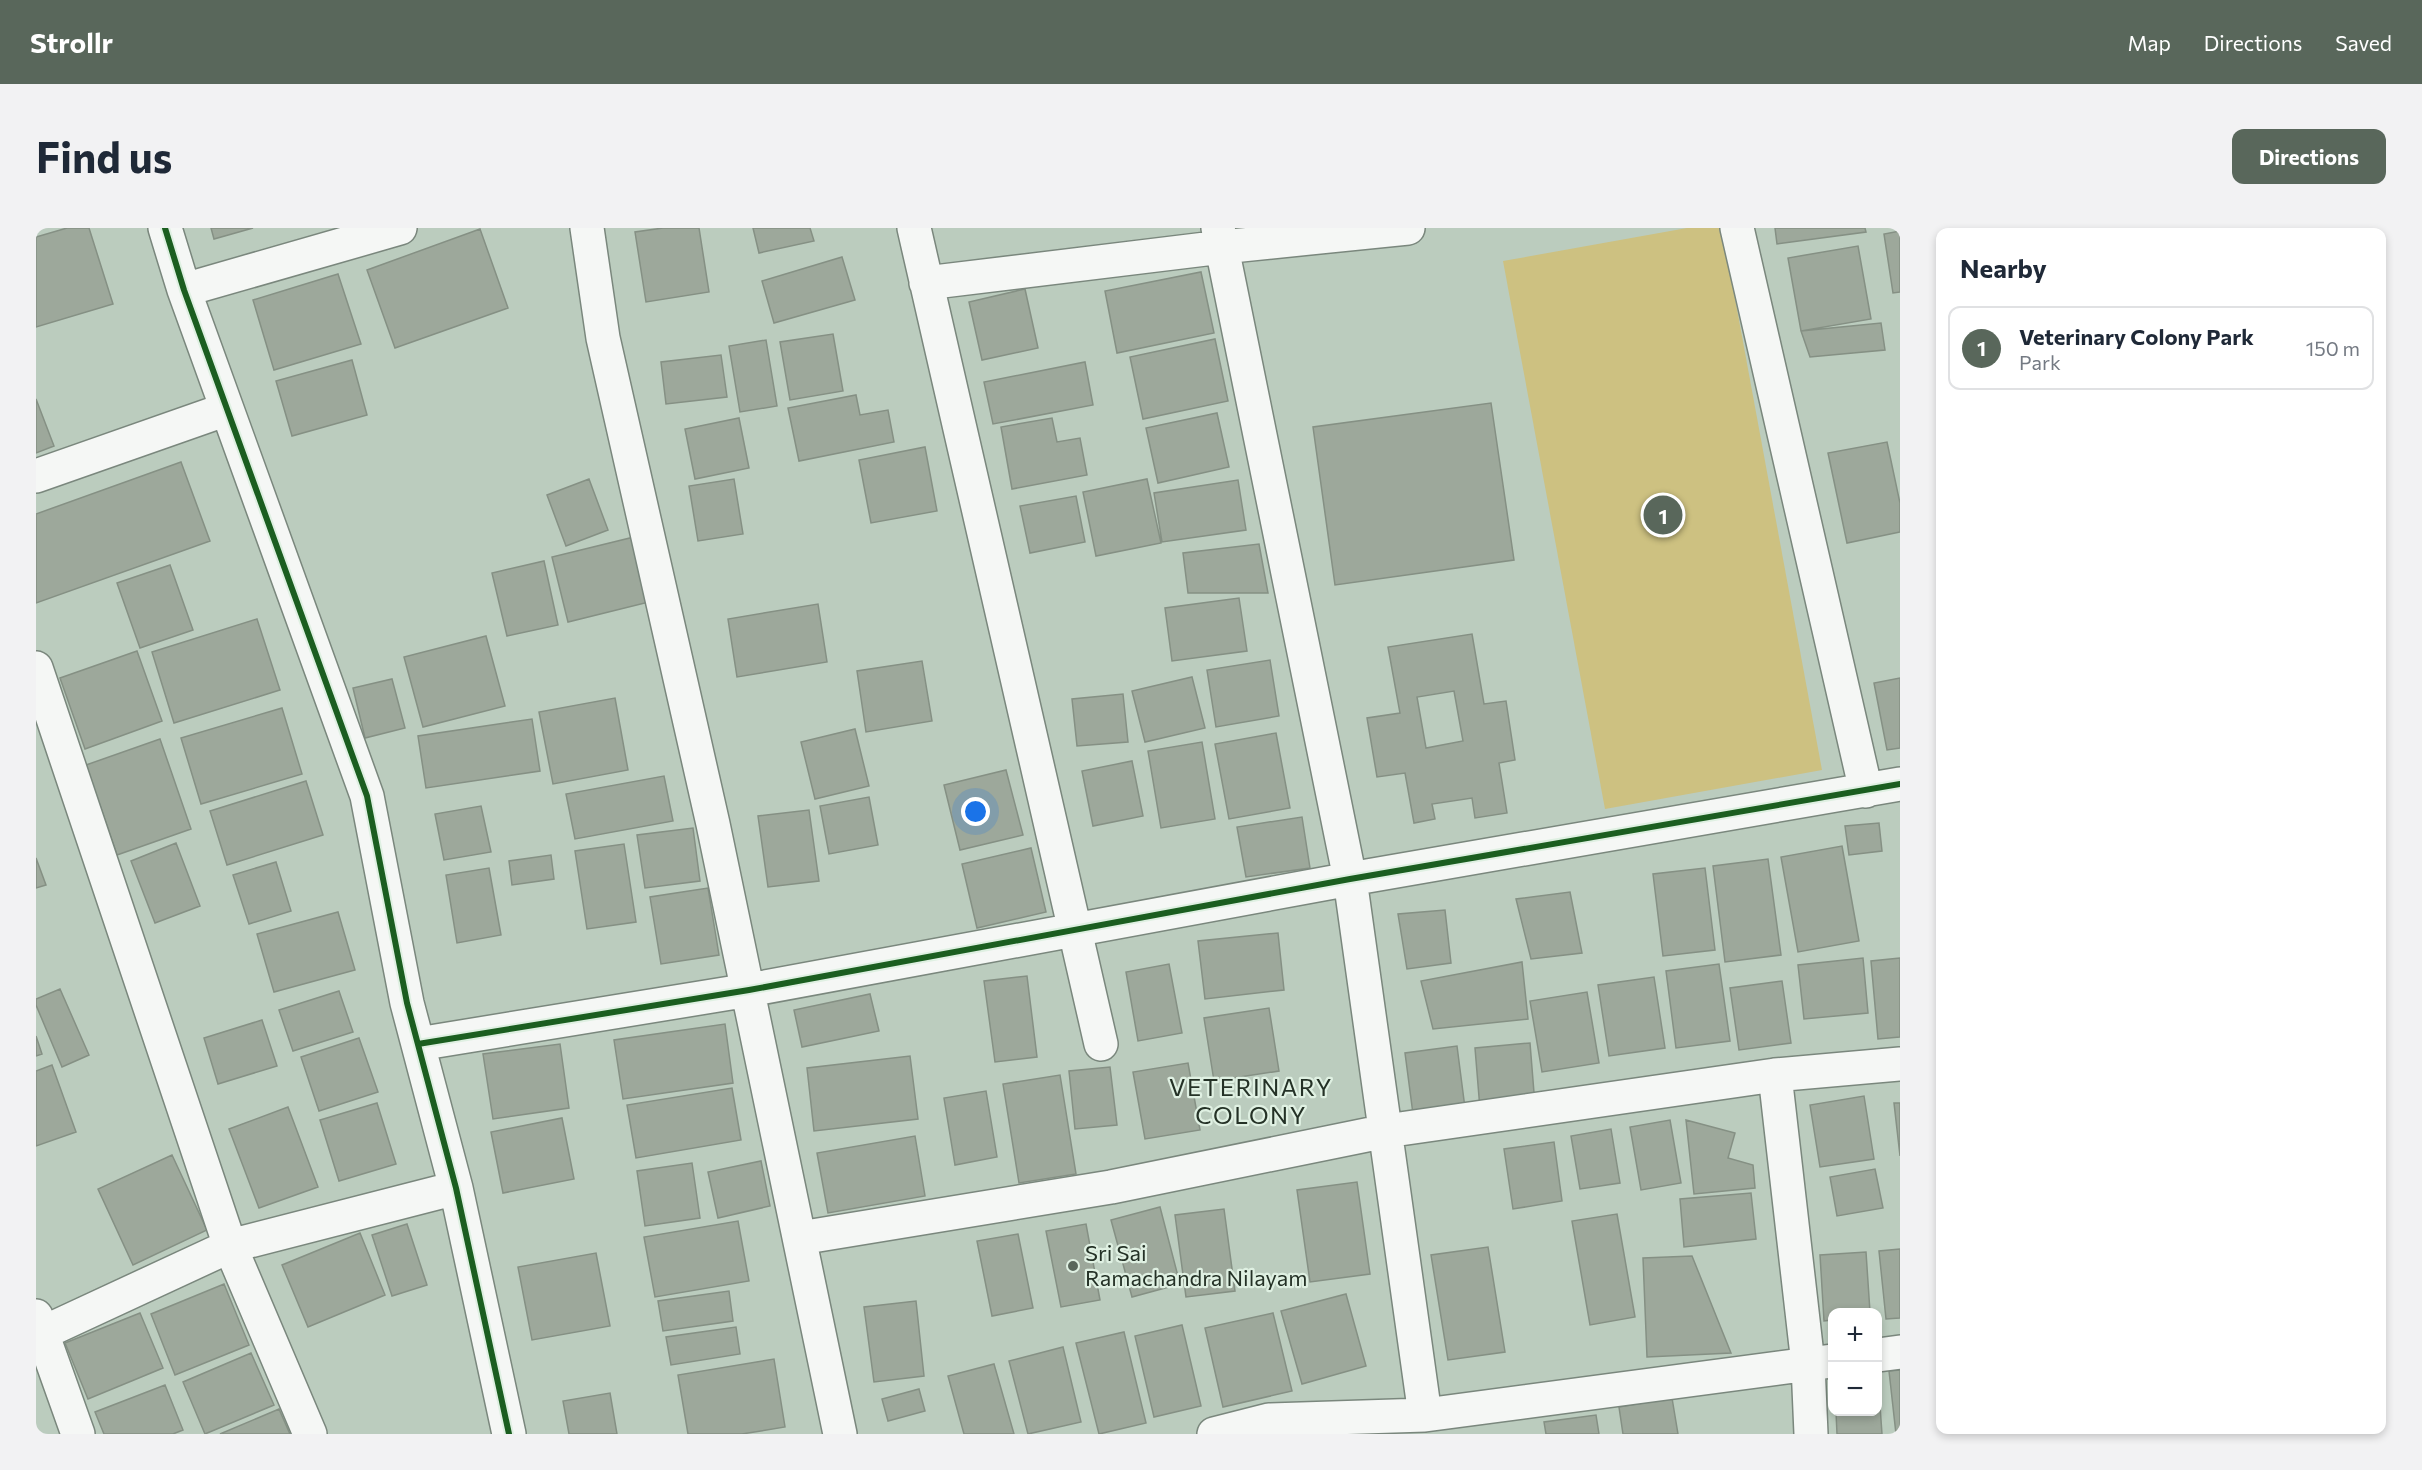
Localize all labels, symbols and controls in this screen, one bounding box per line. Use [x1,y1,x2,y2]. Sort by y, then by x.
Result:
text: Strollr [30,25,113,59]
text: Map [2128,30,2171,55]
text: Directions [2204,30,2302,55]
text: Saved [2335,30,2392,55]
button: Directions [2232,129,2386,184]
text: Find us [36,130,172,182]
text: Nearby [1960,252,2047,283]
text: Veterinary Colony Park [2019,323,2254,350]
text: 1 [1977,336,1986,360]
text: 150 m [2306,336,2360,360]
text: Park [2019,350,2061,374]
pin: 1 [1644,492,1682,538]
your location [961,797,990,826]
district label: VETERINARY COLONY [1169,1072,1333,1129]
place label: Sri Sai Ramachandra Nilayam [1085,1239,1307,1291]
marker: Sri Sai Ramachandra Nilayam [1066,1259,1080,1273]
map controls [1828,1308,1882,1416]
button: + [1828,1308,1882,1362]
button: − [1828,1362,1882,1416]

